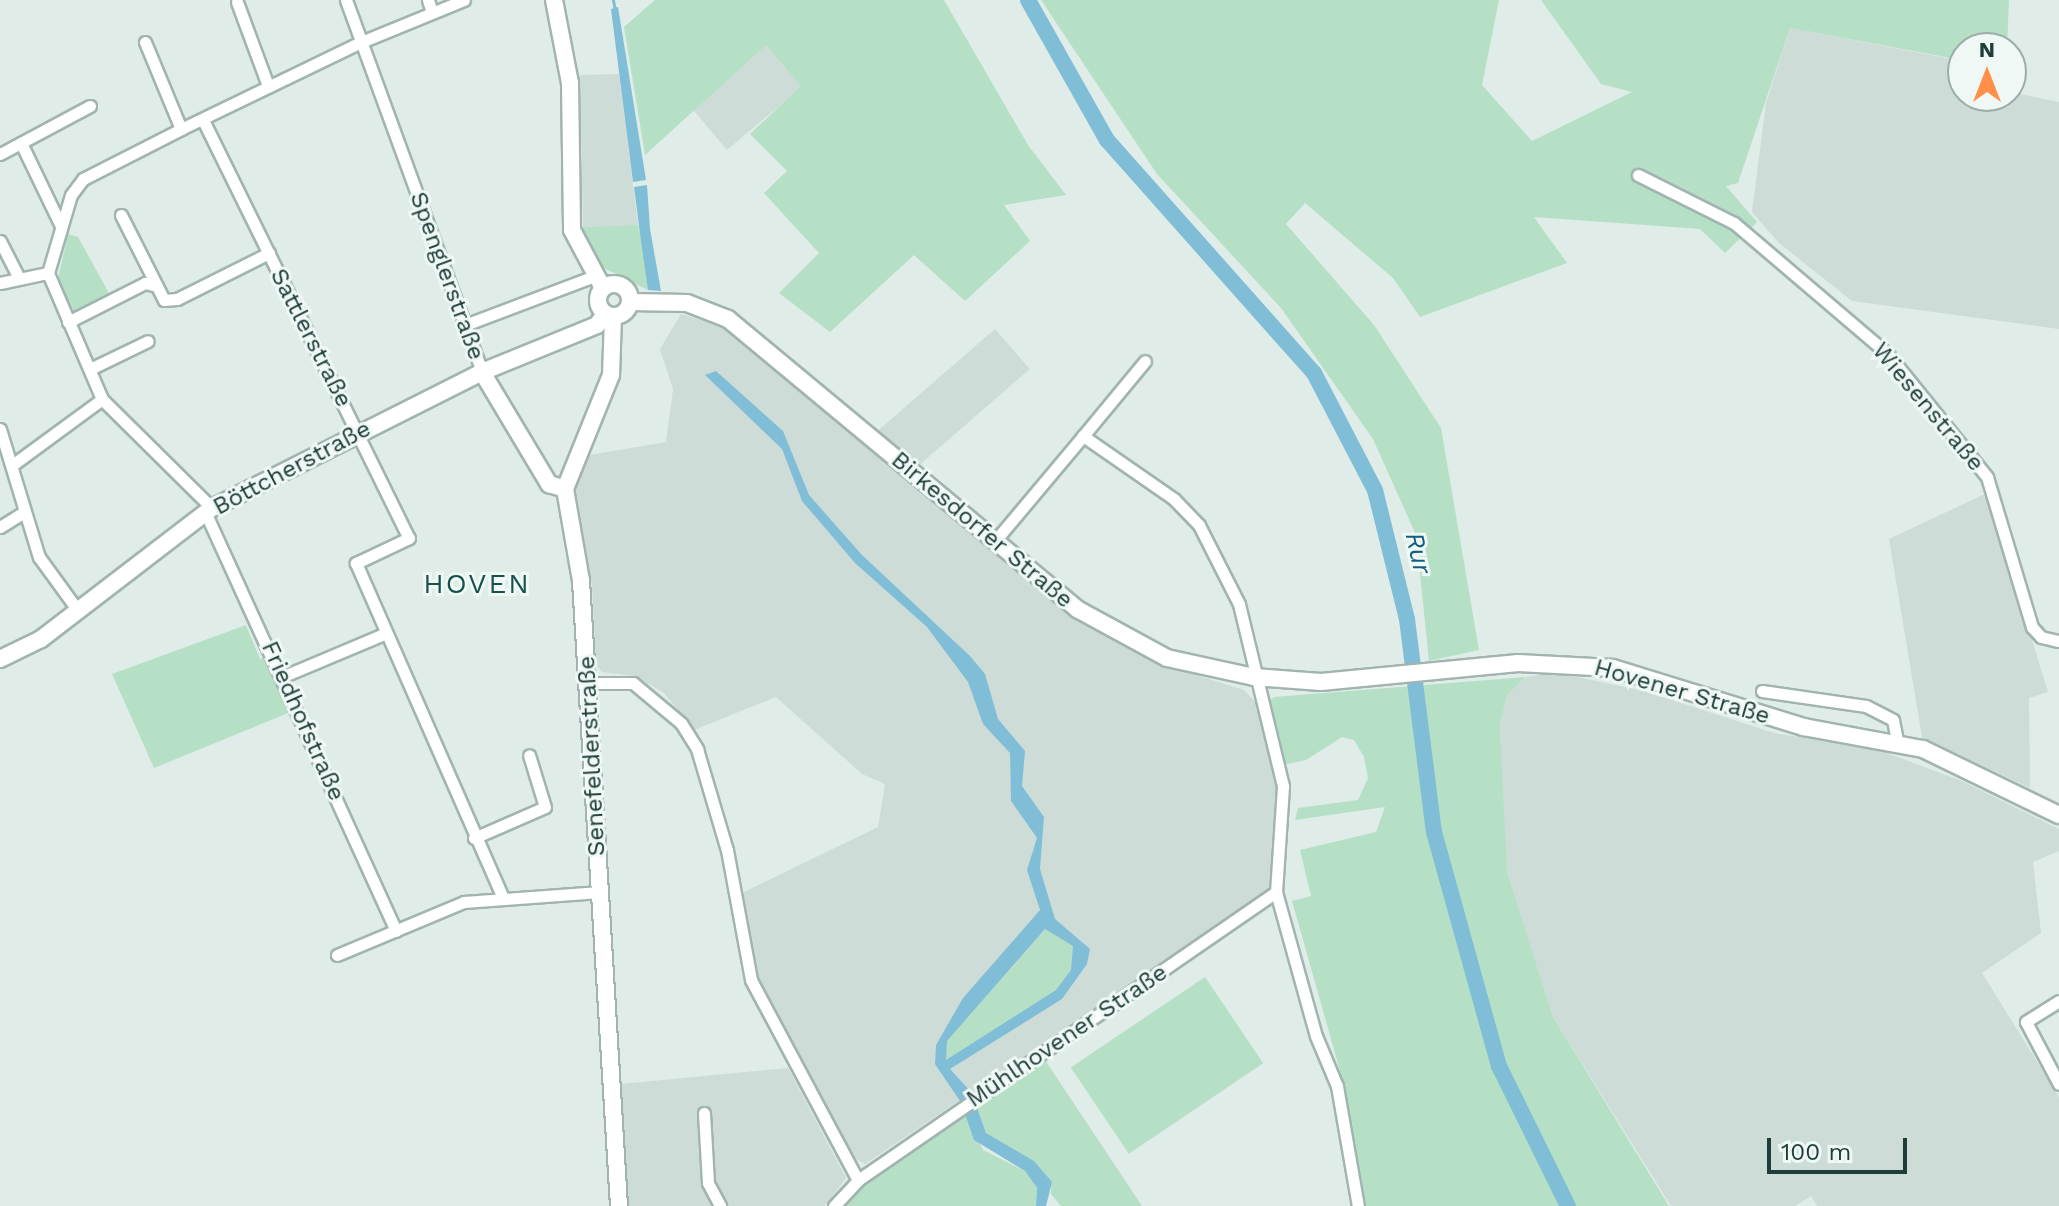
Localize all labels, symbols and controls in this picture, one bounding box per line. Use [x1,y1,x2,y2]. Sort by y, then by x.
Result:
north arrow [1947,32,2027,112]
text: N [1979,37,1995,62]
street label: Spenglerstraße [403,188,491,364]
street label: Sattlerstraße [264,264,358,412]
street label: Wiesenstraße [1866,337,1990,477]
street label: Böttcherstraße [208,414,376,522]
street label: Birkesdorfer Straße [885,445,1079,615]
water label: Rur [1398,529,1438,577]
district label: HOVEN [423,567,531,601]
street label: Friedhofstraße [255,637,351,805]
street label: Hovener Straße [1591,653,1773,731]
street label: Senefelderstraße [572,655,612,857]
street label: Mühlhovener Straße [961,958,1173,1114]
scale bar [1771,1122,1911,1172]
text: 100 m [1781,1138,1851,1166]

